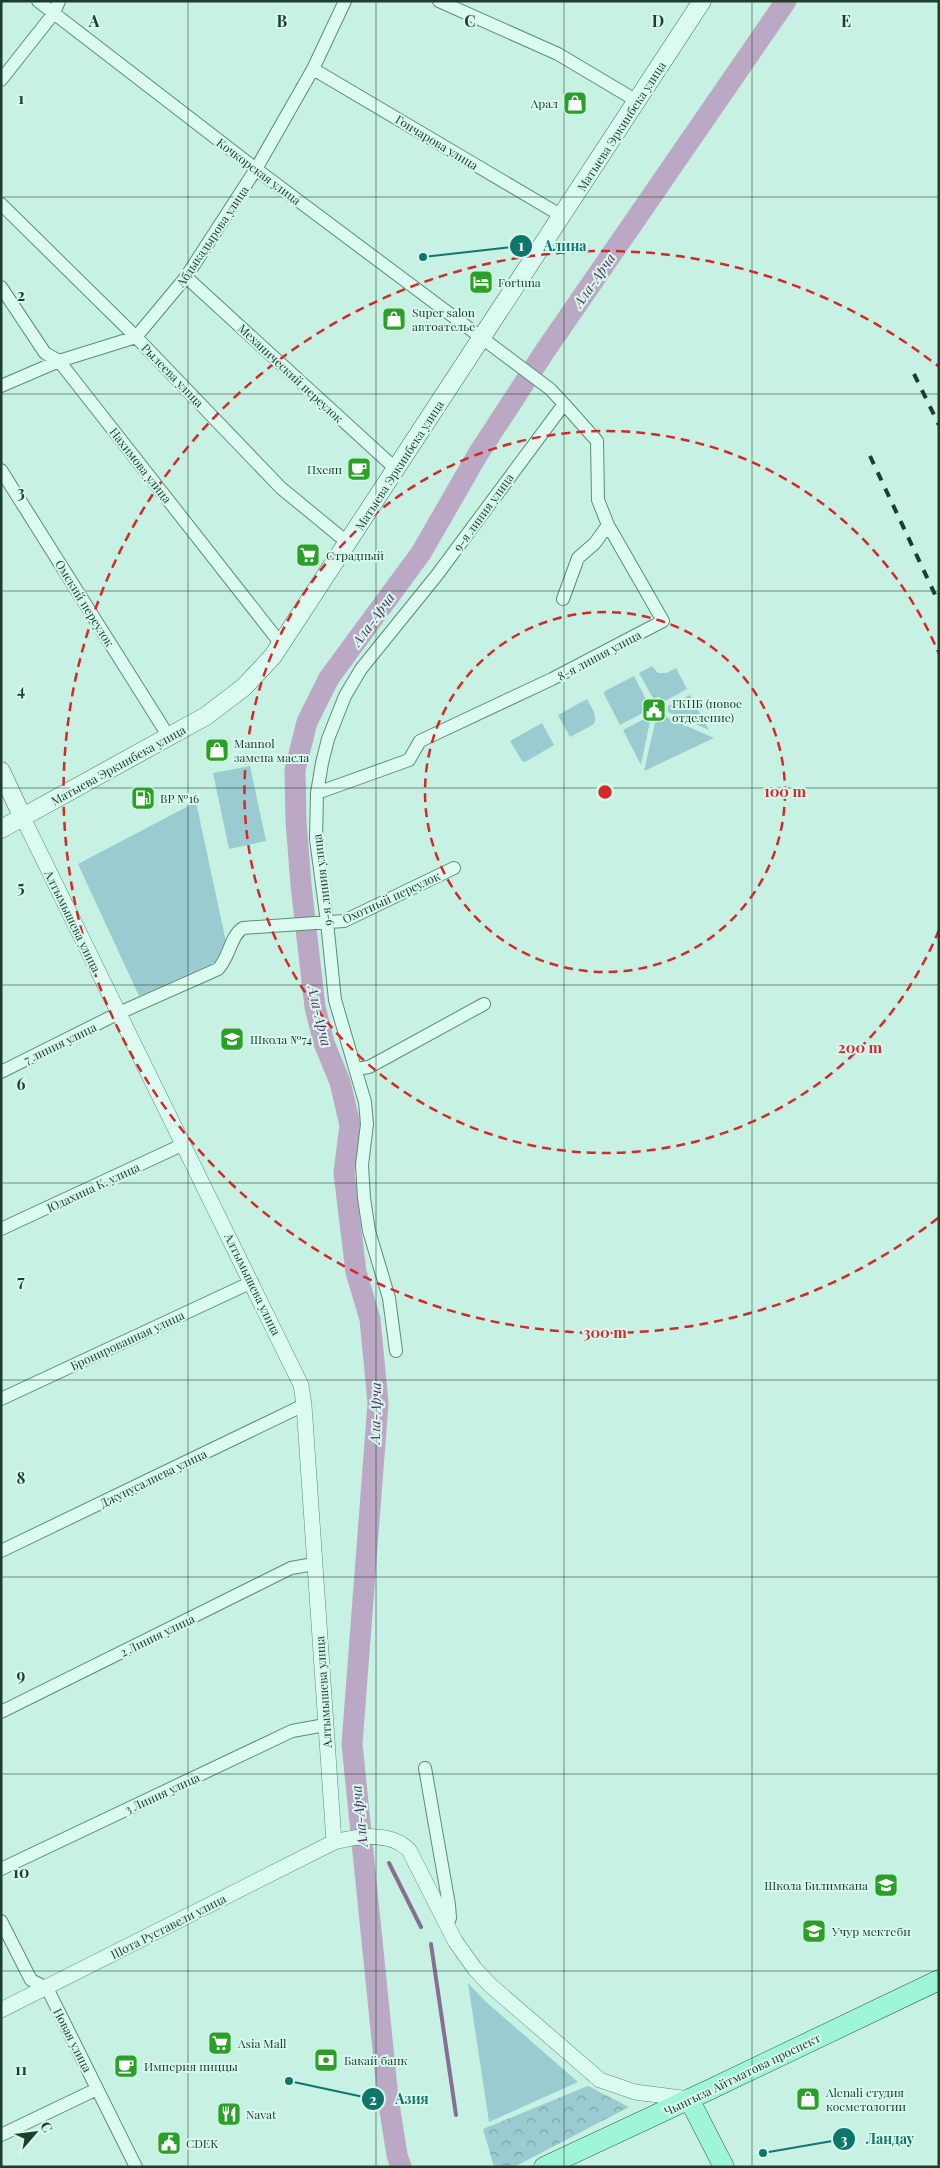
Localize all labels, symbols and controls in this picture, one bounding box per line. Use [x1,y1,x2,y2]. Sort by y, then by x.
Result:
text: A [88,10,100,31]
text: B [277,10,288,31]
text: C [464,10,476,31]
text: D [652,10,664,31]
text: E [841,10,851,31]
street label: Матыева Эркинбека улица [573,58,669,194]
text: 1 [18,87,24,108]
shop icon: Арал [562,90,588,116]
place label: Арал [530,95,558,111]
street label: Гончарова улица [393,111,481,173]
street label: Кочкорская улица [214,134,304,208]
street label: Абдыкадырова улица [172,182,252,290]
callout: Алина [508,232,596,261]
text: 1 [518,235,524,255]
text: Алина [542,236,587,255]
water label: Ала-Арча [567,249,619,312]
hotel icon: Fortuna [468,269,494,295]
place label: Fortuna [498,274,541,290]
text: 2 [17,284,25,305]
place label: Super salon автоателье [412,304,475,334]
shop icon: Super salon автоателье [381,306,407,332]
street label: Механический переулок [235,320,347,426]
street label: Рылеева улица [138,340,208,410]
street label: Матыева Эркинбека улица [351,397,447,533]
street label: Нахимова улица [106,424,176,506]
cafe icon: Пхеян [346,456,372,482]
place label: Пхеян [307,461,342,477]
street label: 9-я линия улица [449,470,517,554]
text: 3 [17,481,25,502]
supermarket icon: Страдный [295,542,321,568]
place label: Страдный [326,547,385,563]
street label: Омский переулок [52,557,118,650]
water label: Ала-Арча [346,588,399,651]
street label: 8-я линия улица [554,626,644,684]
text: 4 [17,679,25,700]
place label: ГКНБ (новое отделение) [672,695,742,725]
public building icon: ГКНБ (новое отделение) [641,697,667,723]
street label: Матыева Эркинбека улица [48,721,188,809]
place label: Mannol замена масла [234,735,309,765]
shop icon: Mannol замена масла [204,737,230,763]
text: 100 m [764,781,807,801]
centre of rings [596,783,614,801]
fuel station icon: BP №16 [130,785,156,811]
place label: BP №16 [160,790,199,806]
street label: 9-я линия улица [308,833,336,927]
street label: Алтымышева улица [41,866,105,975]
street label: Охотный переулок [339,867,443,927]
text: 5 [17,876,25,897]
water label: Ала-Арча [303,982,336,1048]
street label: 7 линия улица [21,1019,99,1067]
school or university icon: Школа №74 [219,1026,245,1052]
place label: Школа №74 [250,1031,312,1047]
text: 200 m [838,1037,883,1057]
text: 6 [17,1073,26,1094]
street label: Юдахина К. улица [44,1158,142,1216]
street label: Алтымышева улица [221,1229,285,1338]
text: 7 [17,1270,25,1291]
street label: Бронированная улица [67,1307,187,1373]
text: 300 m [583,1322,627,1342]
water label: Ала-Арча [365,1382,385,1446]
street label: Джунусалиева улица [97,1445,209,1511]
text: 8 [17,1467,26,1488]
street label: 2 Линия улица [117,1610,197,1660]
street label: Алтымышева улица [311,1636,335,1749]
text: 9 [17,1664,26,1685]
street label: 3 Линия улица [122,1769,202,1817]
water label: Ала-Арча [346,1784,372,1850]
text: 10 [13,1861,29,1882]
school or university icon: Школа Билимкана [873,1872,899,1898]
place label: Школа Билимкана [764,1877,868,1893]
street label: Шота Руставели улица [108,1890,228,1962]
school or university icon: Учур мектеби [801,1918,827,1944]
place label: Учур мектеби [831,1923,911,1939]
street label: Новая улица [50,2005,96,2075]
street label: Чынгыза Айтматова проспект [661,2029,823,2119]
supermarket icon: Asia Mall [207,2030,233,2056]
place label: Asia Mall [237,2035,287,2051]
bank icon: Бакай банк [313,2047,339,2073]
place label: Бакай банк [344,2052,408,2068]
cafe icon: Империя пиццы [113,2053,139,2079]
text: 11 [15,2058,27,2079]
place label: Империя пиццы [144,2058,238,2074]
place label: Alenali студия косметологии [825,2084,907,2114]
callout: Азия [361,2085,439,2114]
shop icon: Alenali студия косметологии [795,2086,821,2112]
text: 2 [369,2089,377,2109]
text: Азия [394,2089,429,2108]
restaurant icon: Navat [216,2101,242,2127]
place label: Navat [246,2106,277,2122]
north arrow [10,2108,60,2158]
text: С [36,2118,58,2136]
callout: Ландау [831,2125,924,2154]
text: 3 [840,2129,848,2149]
text: Ландау [865,2129,915,2148]
public building icon: CDEK [156,2130,182,2156]
place label: CDEK [186,2135,218,2151]

